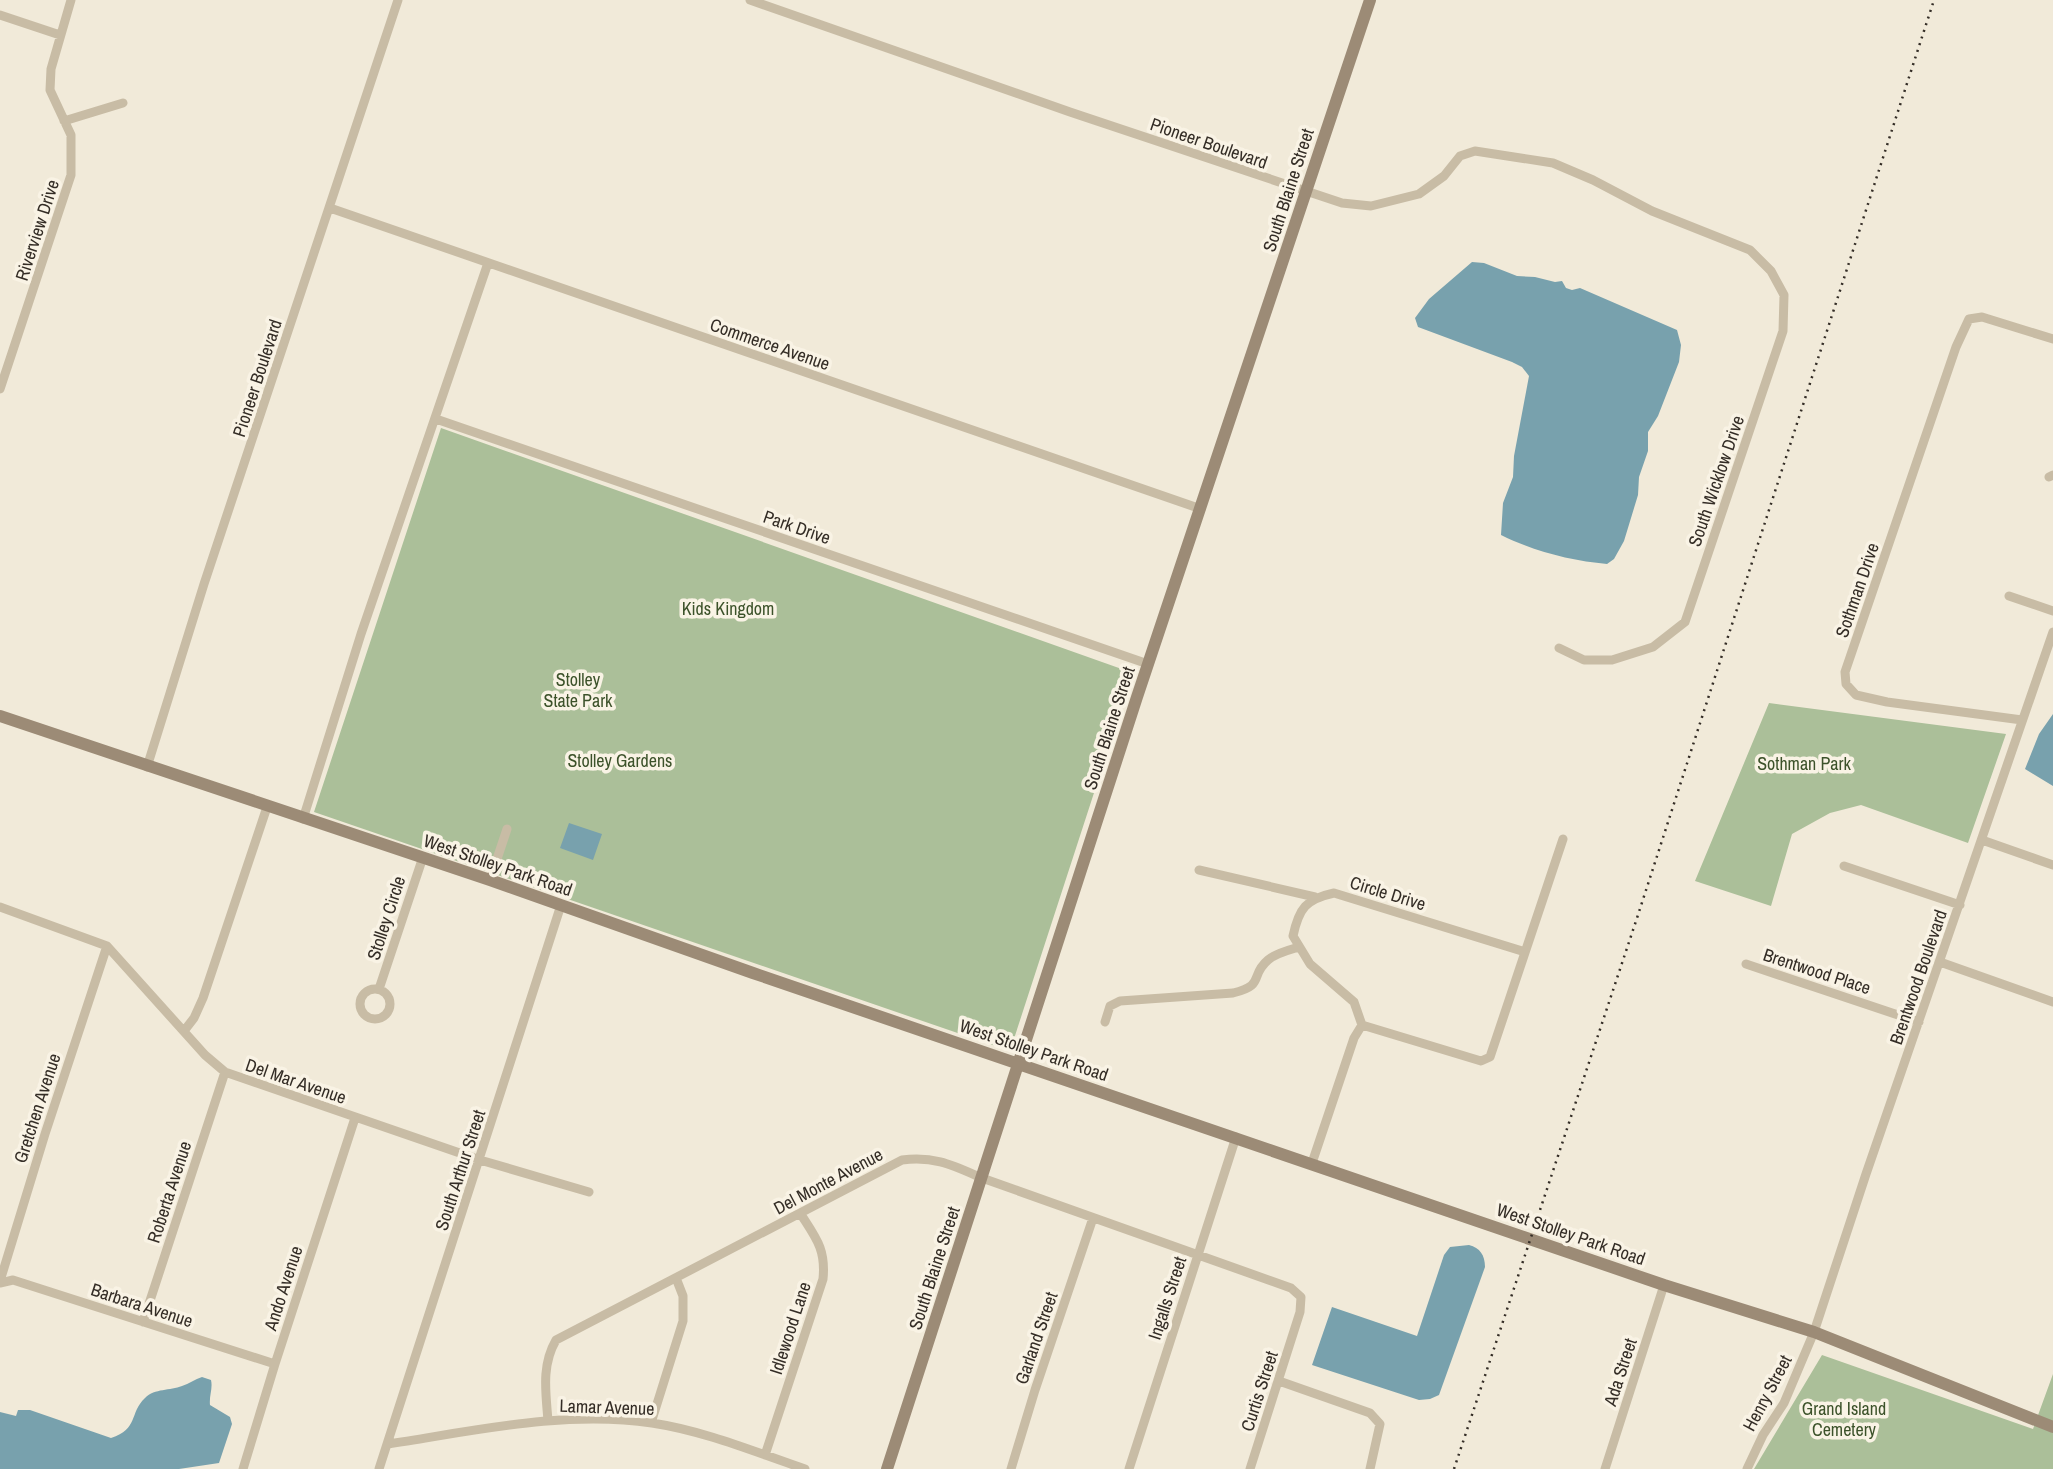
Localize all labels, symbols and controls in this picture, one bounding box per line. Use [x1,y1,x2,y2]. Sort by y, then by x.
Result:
street label: Pioneer Boulevard [1147,111,1271,175]
street label: South Blaine Street [1256,125,1320,255]
street label: Riverview Drive [9,176,65,284]
street label: Commerce Avenue [707,312,833,376]
street label: Pioneer Boulevard [226,316,288,440]
street label: South Wicklow Drive [1682,412,1750,550]
street label: Park Drive [760,504,834,550]
street label: Sothman Drive [1829,539,1885,641]
park label: Kids Kingdom [682,596,774,621]
street label: South Blaine Street [1077,663,1141,793]
park label: Stolley State Park [544,667,613,713]
park label: Stolley Gardens [567,748,673,773]
park label: Sothman Park [1757,751,1851,776]
street label: West Stolley Park Road [420,828,576,902]
street label: Circle Drive [1347,870,1429,916]
street label: Stolley Circle [361,873,411,963]
street label: Brentwood Boulevard [1883,906,1953,1048]
street label: Brentwood Place [1760,942,1874,1000]
street label: West Stolley Park Road [956,1013,1112,1087]
street label: Gretchen Avenue [8,1050,66,1166]
street label: Del Mar Avenue [242,1052,350,1110]
street label: South Arthur Street [429,1106,491,1234]
street label: Roberta Avenue [141,1138,197,1246]
street label: Del Monte Avenue [769,1142,887,1220]
street label: West Stolley Park Road [1493,1197,1649,1271]
street label: South Blaine Street [902,1203,966,1333]
street label: Ando Avenue [257,1242,308,1334]
street label: Ingalls Street [1142,1253,1192,1343]
street label: Barbara Avenue [88,1277,196,1333]
street label: Idlewood Lane [763,1278,817,1378]
street label: Garland Street [1009,1289,1063,1387]
street label: Ada Street [1597,1335,1643,1410]
street label: Curtis Street [1234,1348,1284,1434]
street label: Henry Street [1737,1351,1797,1435]
street label: Lamar Avenue [559,1393,655,1421]
park label: Grand Island Cemetery [1802,1396,1886,1442]

